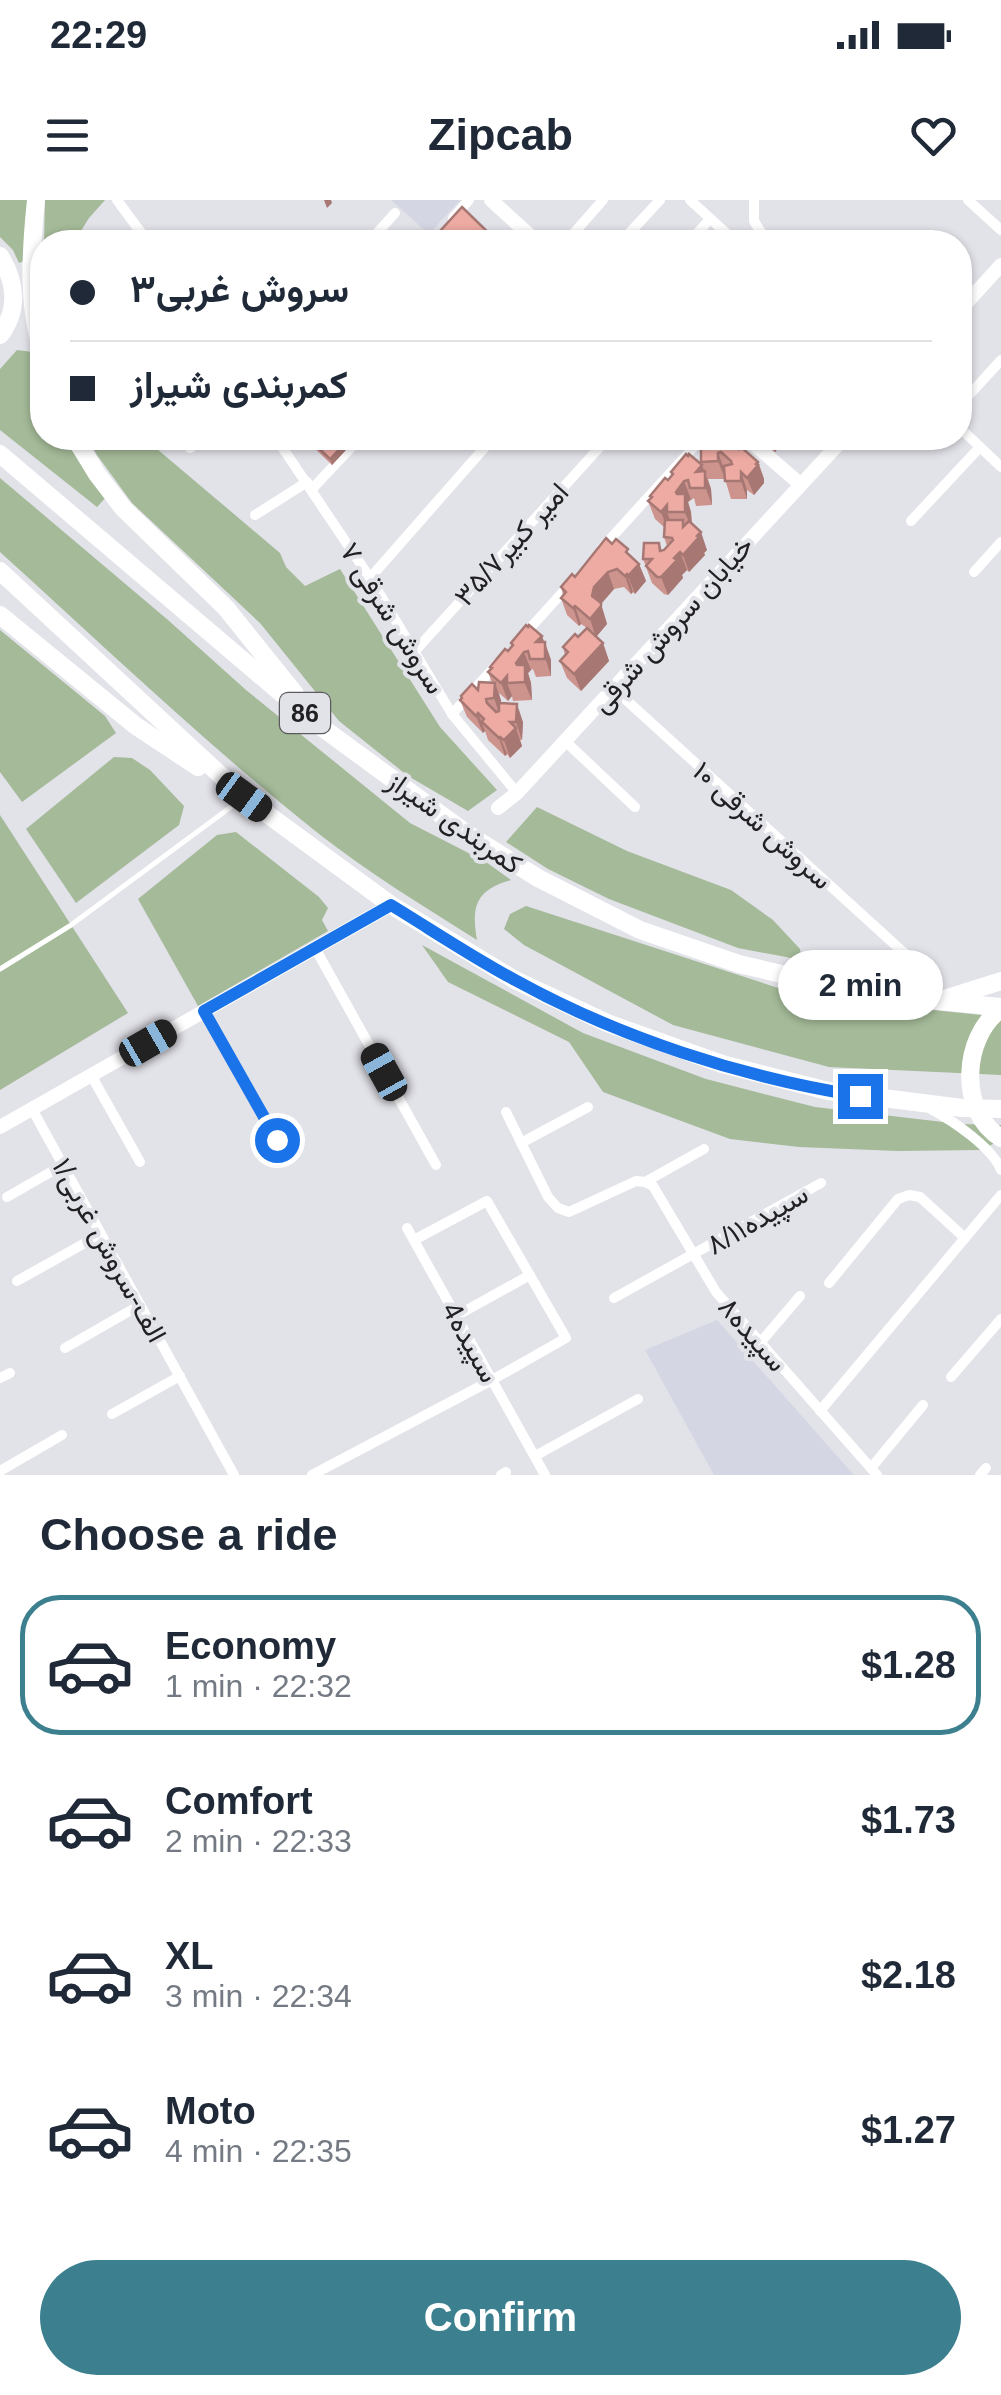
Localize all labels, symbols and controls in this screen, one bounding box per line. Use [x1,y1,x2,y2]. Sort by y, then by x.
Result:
text: 22:29 [50,14,147,56]
icon: menu [40,108,95,163]
icon: heart [906,108,961,163]
text: Zipcab [428,109,573,160]
text: سروش غربی۳ [130,268,349,310]
text: کمربندی شیراز [130,364,348,406]
street label: امیر کبیر۳۵/۷ [448,477,576,613]
street label: خیابان سروش شرقی [585,530,761,720]
street label: سروش شرقی ۷ [332,537,451,700]
road number: 86 [280,693,330,733]
street label: سروش شرقی ۱۰ [686,755,838,897]
street label: کمربندی شیراز [380,764,528,882]
car [211,767,277,827]
callout: 2 min [778,951,942,1021]
text: 2 min [819,967,902,1003]
car [115,1015,181,1071]
car [356,1038,412,1106]
route end [838,1074,883,1119]
route start [255,1118,300,1163]
street label: ۱/الف-سروش غربی [44,1153,173,1349]
street label: سپیده۸/۱۱ [701,1178,815,1263]
street label: سپیده۸ [710,1291,793,1380]
street label: 4سپیده [433,1297,505,1389]
text: Choose a ride [40,1509,338,1560]
icon: car [45,1620,135,1710]
text: Economy [165,1625,336,1667]
text: $1.28 [861,1644,956,1686]
text: 1 min · 22:32 [165,1668,352,1704]
icon: car [45,1775,135,1865]
text: Comfort [165,1780,313,1822]
text: $1.73 [861,1799,956,1841]
text: 2 min · 22:33 [165,1823,352,1859]
icon: car [45,1930,135,2020]
text: XL [165,1935,214,1977]
text: $2.18 [861,1954,956,1996]
text: 3 min · 22:34 [165,1978,352,2014]
icon: car [45,2085,135,2175]
text: Moto [165,2090,256,2132]
text: $1.27 [861,2109,956,2151]
text: 4 min · 22:35 [165,2133,352,2169]
button: Confirm [40,2260,961,2375]

